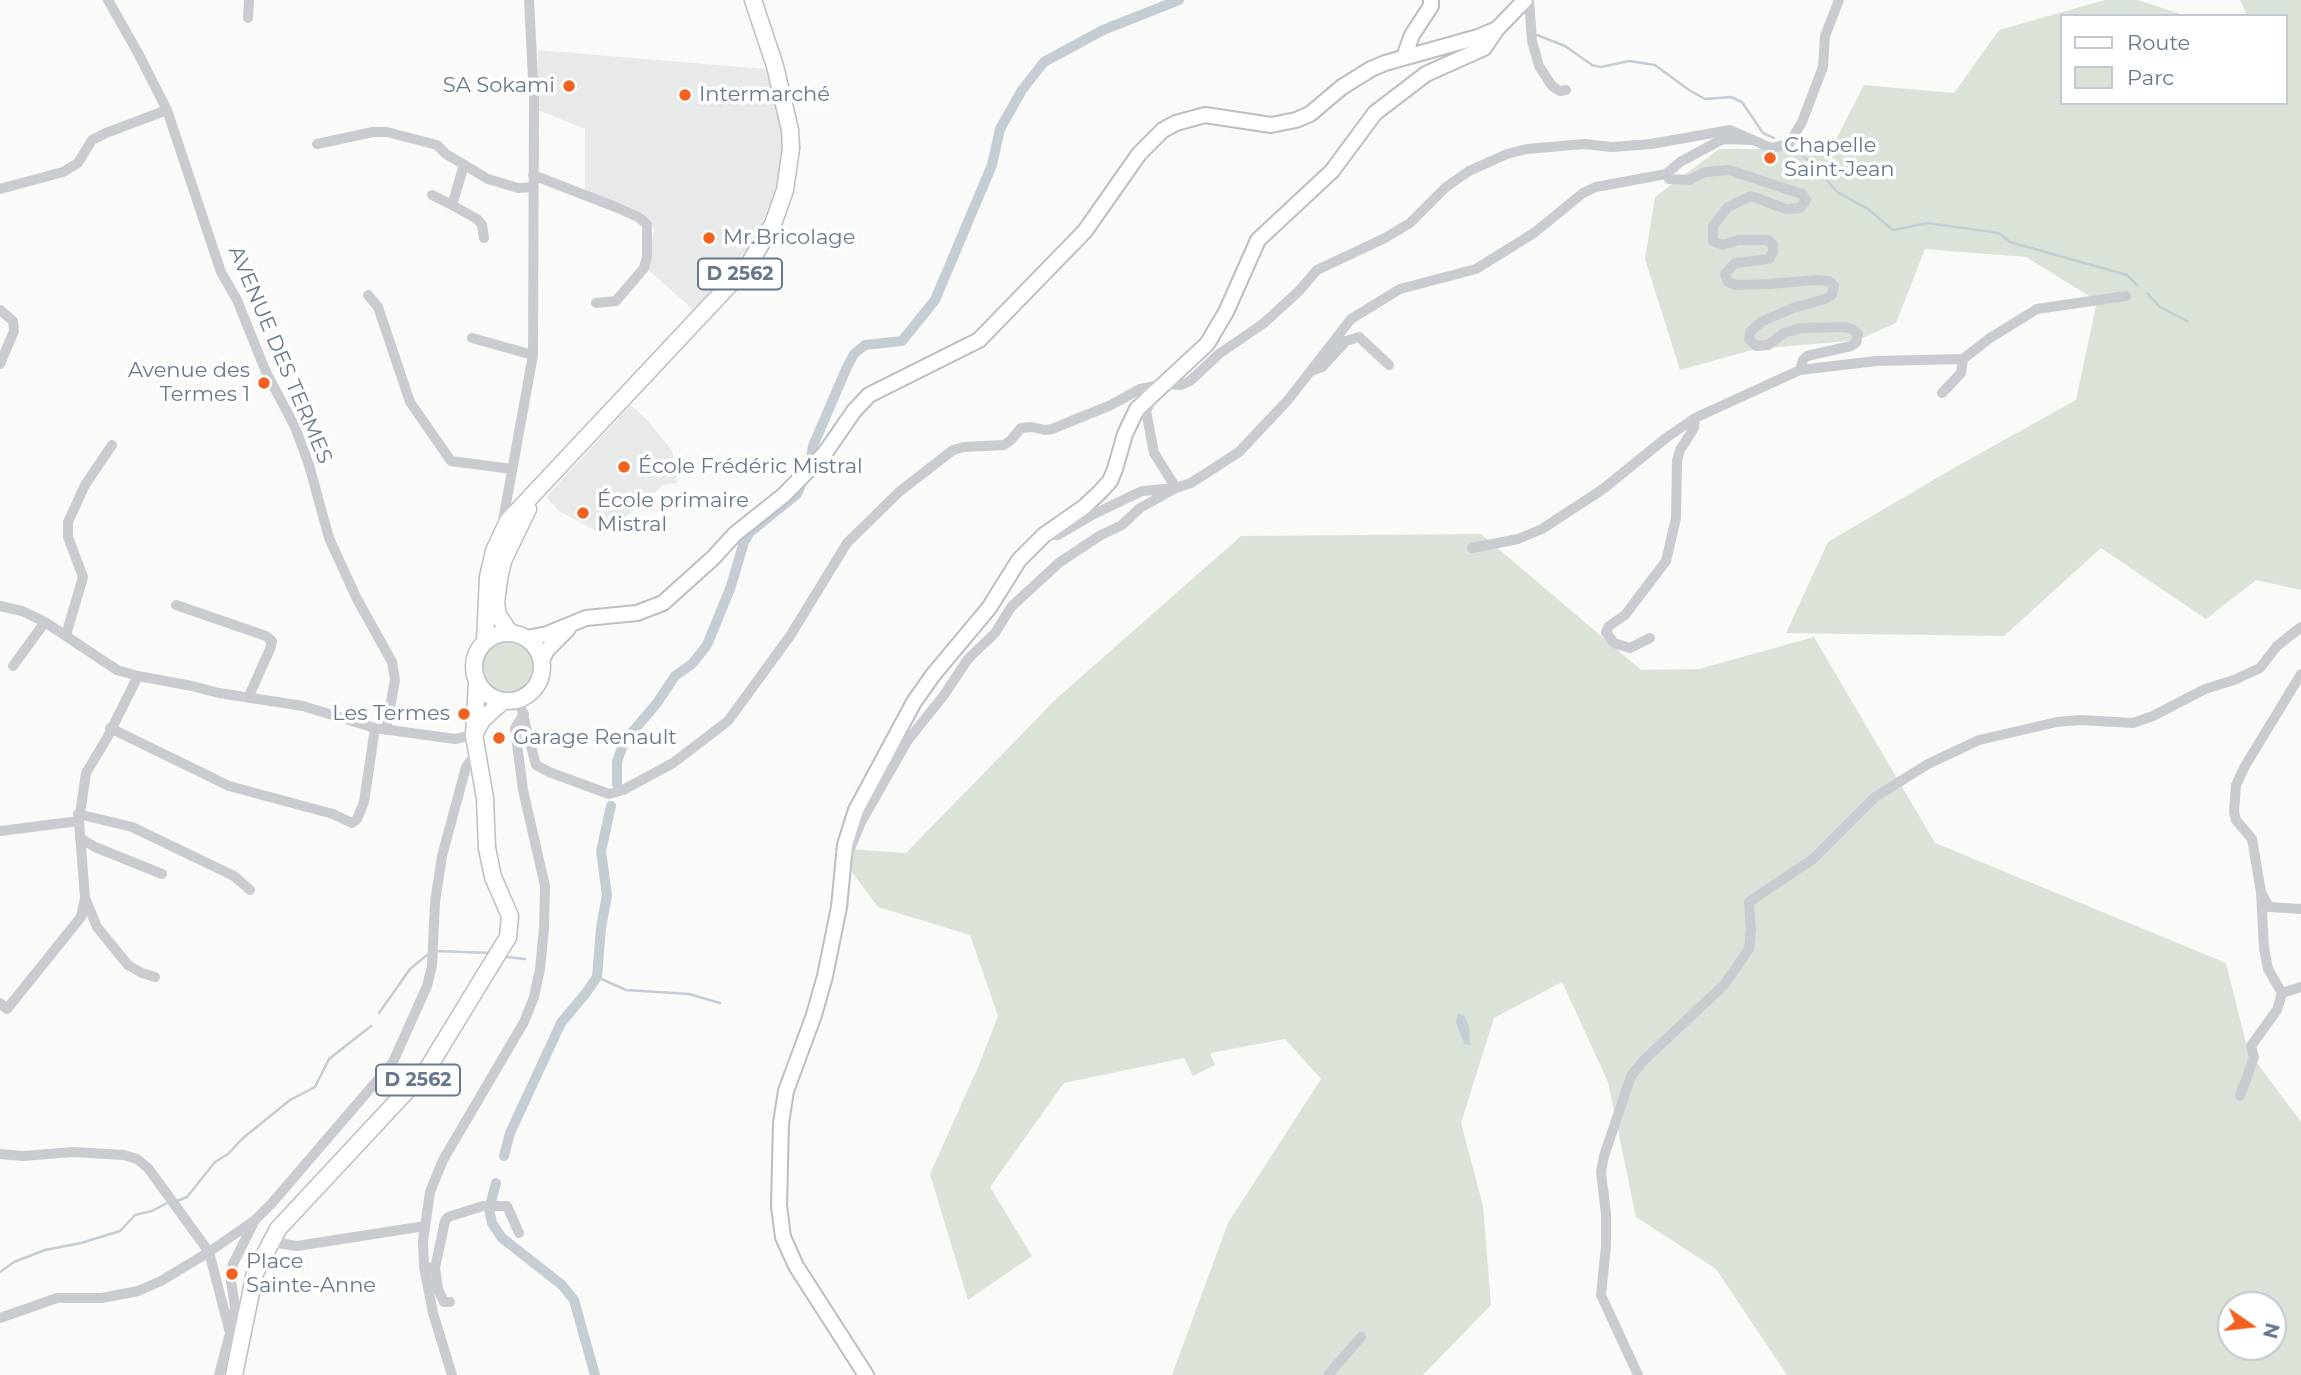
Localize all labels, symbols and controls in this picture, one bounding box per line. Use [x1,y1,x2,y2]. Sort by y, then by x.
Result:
legend [2060,14,2287,105]
text: Route [2127,30,2190,55]
text: Parc [2127,65,2174,90]
place label: SA Sokami [443,73,555,99]
marker: SA Sokami [561,78,577,94]
place label: Intermarché [699,82,830,108]
marker: Intermarché [677,87,693,103]
place label: Chapelle Saint-Jean [1784,133,1895,183]
marker: Chapelle Saint-Jean [1762,150,1778,166]
place label: Mr.Bricolage [723,225,855,251]
marker: Mr.Bricolage [701,230,717,246]
street label: AVENUE DES TERMES [223,242,337,468]
road number: D 2562 [698,258,782,290]
place label: Avenue des Termes 1 [128,358,250,408]
marker: Avenue des Termes 1 [256,375,272,391]
place label: École Frédéric Mistral [638,454,863,480]
marker: École Frédéric Mistral [616,459,632,475]
place label: École primaire Mistral [597,488,749,538]
marker: École primaire Mistral [575,505,591,521]
place label: Les Termes [332,701,450,727]
marker: Les Termes [456,706,472,722]
place label: Garage Renault [513,725,677,751]
marker: Garage Renault [491,730,507,746]
road number: D 2562 [376,1064,460,1096]
place label: Place Sainte-Anne [246,1249,376,1299]
marker: Place Sainte-Anne [224,1266,240,1282]
north arrow [2217,1291,2287,1361]
text: N [2258,1320,2284,1341]

